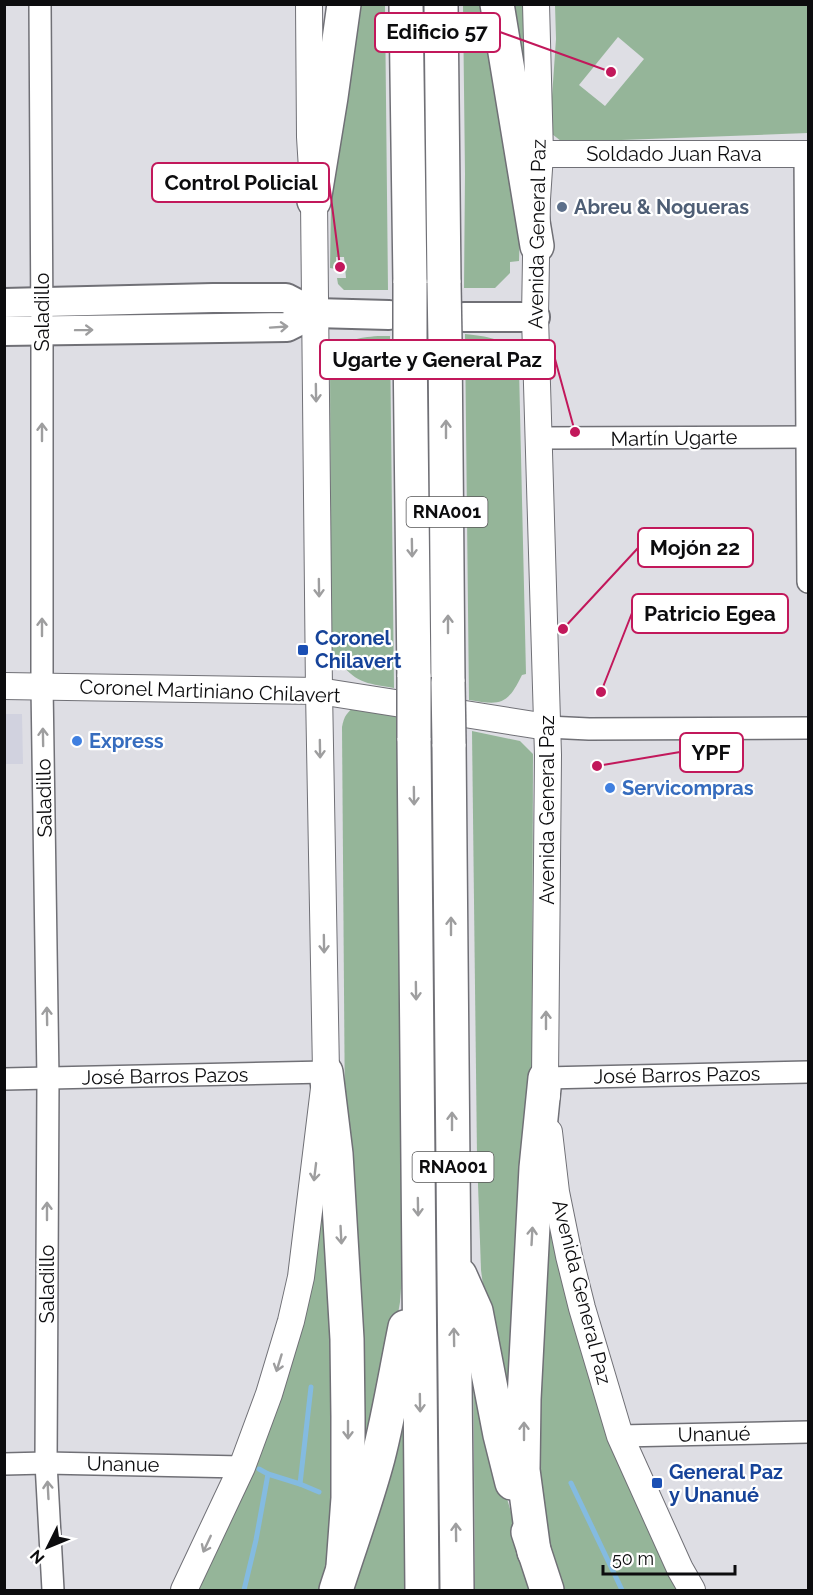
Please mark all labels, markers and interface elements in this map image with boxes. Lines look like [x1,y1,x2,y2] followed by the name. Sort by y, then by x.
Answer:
[375,13,500,52] callout: Edificio 57
[386,19,488,44] text: Edificio 57
[523,139,551,329] street label: Avenida General Paz
[586,142,762,166] street label: Soldado Juan Rava
[152,163,329,202] callout: Control Policial
[164,170,318,195] text: Control Policial
[574,195,749,219] place label: Abreu & Nogueras
[555,200,569,214] marker: Abreu & Nogueras
[30,272,54,351] street label: Saladillo
[268,321,288,332] one-way arrow
[73,325,93,336] one-way arrow
[320,340,555,379] callout: Ugarte y General Paz
[332,347,542,372] text: Ugarte y General Paz
[311,382,322,402] one-way arrow
[440,419,452,439] one-way arrow
[36,423,48,443] one-way arrow
[610,425,738,451] street label: Martín Ugarte
[406,497,488,527] road number: RNA001
[638,528,753,567] callout: Mojón 22
[650,535,740,560] text: Mojón 22
[407,538,418,558] one-way arrow
[313,577,325,597] one-way arrow
[632,594,788,633] callout: Patricio Egea
[644,601,776,626] text: Patricio Egea
[442,614,453,634] one-way arrow
[36,618,48,638] one-way arrow
[315,626,402,673] place label: Coronel Chilavert
[296,643,310,657] marker: Coronel Chilavert
[79,674,341,708] street label: Coronel Martiniano Chilavert
[535,715,559,905] street label: Avenida General Paz
[37,728,49,748] one-way arrow
[89,729,164,753] place label: Express
[680,733,743,772] callout: YPF
[70,734,84,748] marker: Express
[315,739,326,759] one-way arrow
[692,740,731,765] text: YPF
[31,758,57,838] street label: Saladillo
[622,776,754,800] place label: Servicompras
[603,781,617,795] marker: Servicompras
[408,786,420,806] one-way arrow
[445,917,457,937] one-way arrow
[318,934,330,954] one-way arrow
[410,981,422,1001] one-way arrow
[41,1007,53,1027] one-way arrow
[540,1010,552,1030] one-way arrow
[593,1062,761,1088] street label: José Barros Pazos
[81,1063,249,1089] street label: José Barros Pazos
[446,1112,458,1132] one-way arrow
[412,1152,494,1182] road number: RNA001
[309,1161,320,1181] one-way arrow
[412,1197,424,1217] one-way arrow
[547,1197,617,1387] street label: Avenida General Paz
[41,1202,53,1222] one-way arrow
[335,1224,346,1244] one-way arrow
[527,1227,538,1247] one-way arrow
[35,1244,59,1323] street label: Saladillo
[448,1328,460,1348] one-way arrow
[273,1353,284,1372] one-way arrow
[414,1393,426,1413] one-way arrow
[342,1419,354,1439] one-way arrow
[677,1421,751,1447] street label: Unanué
[518,1422,530,1442] one-way arrow
[86,1451,160,1477] street label: Unanue
[669,1460,783,1507] place label: General Paz y Unanué
[650,1476,664,1490] marker: General Paz y Unanué
[42,1481,53,1501] one-way arrow
[18,1517,78,1577] north arrow
[450,1523,462,1543] one-way arrow
[200,1534,212,1552] one-way arrow
[603,1538,735,1576] scale bar
[26,1546,49,1568] text: N
[612,1548,654,1569] text: 50 m

